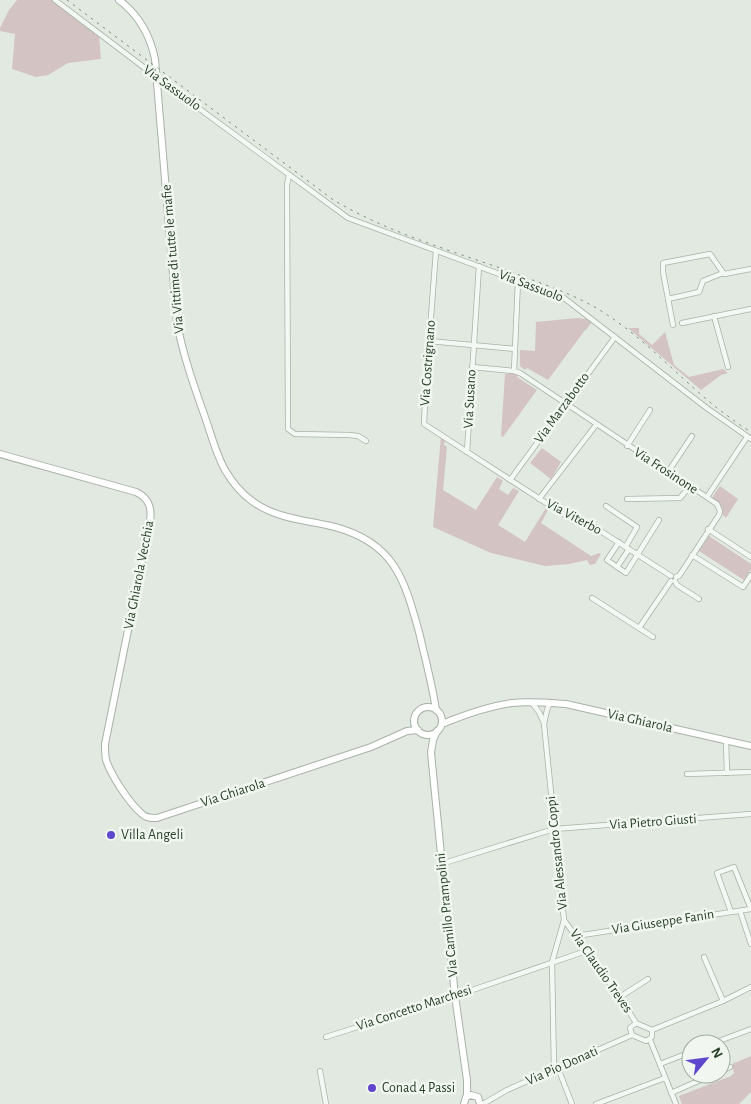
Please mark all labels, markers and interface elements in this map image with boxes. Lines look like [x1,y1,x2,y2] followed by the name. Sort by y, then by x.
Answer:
[141,62,204,114] street label: Via Sassuolo
[160,184,186,334] street label: Via Vittime di tutte le mafie
[497,267,565,305] street label: Via Sassuolo
[418,320,438,406] street label: Via Costrignano
[461,369,479,429] street label: Via Susano
[532,370,592,446] street label: Via Marzabotto
[631,445,701,497] street label: Via Frosinone
[544,497,604,537] street label: Via Viterbo
[122,519,157,631] street label: Via Ghiarola Vecchia
[606,707,675,735] street label: Via Ghiarola
[199,776,267,810] street label: Via Ghiarola
[544,795,570,911] street label: Via Alessandro Coppi
[609,812,697,832] street label: Via Pietro Giusti
[121,828,183,842] place label: Villa Angeli
[105,829,117,841] marker: Villa Angeli
[434,852,460,978] street label: Via Camillo Prampolini
[611,907,715,937] street label: Via Giuseppe Fanin
[567,927,635,1015] street label: Via Claudio Treves
[355,983,473,1033] street label: Via Concetto Marchesi
[681,1034,731,1084] north arrow
[524,1044,600,1088] street label: Via Pio Donati
[708,1046,725,1061] text: N
[382,1081,455,1095] place label: Conad 4 Passi
[366,1082,378,1094] marker: Conad 4 Passi

